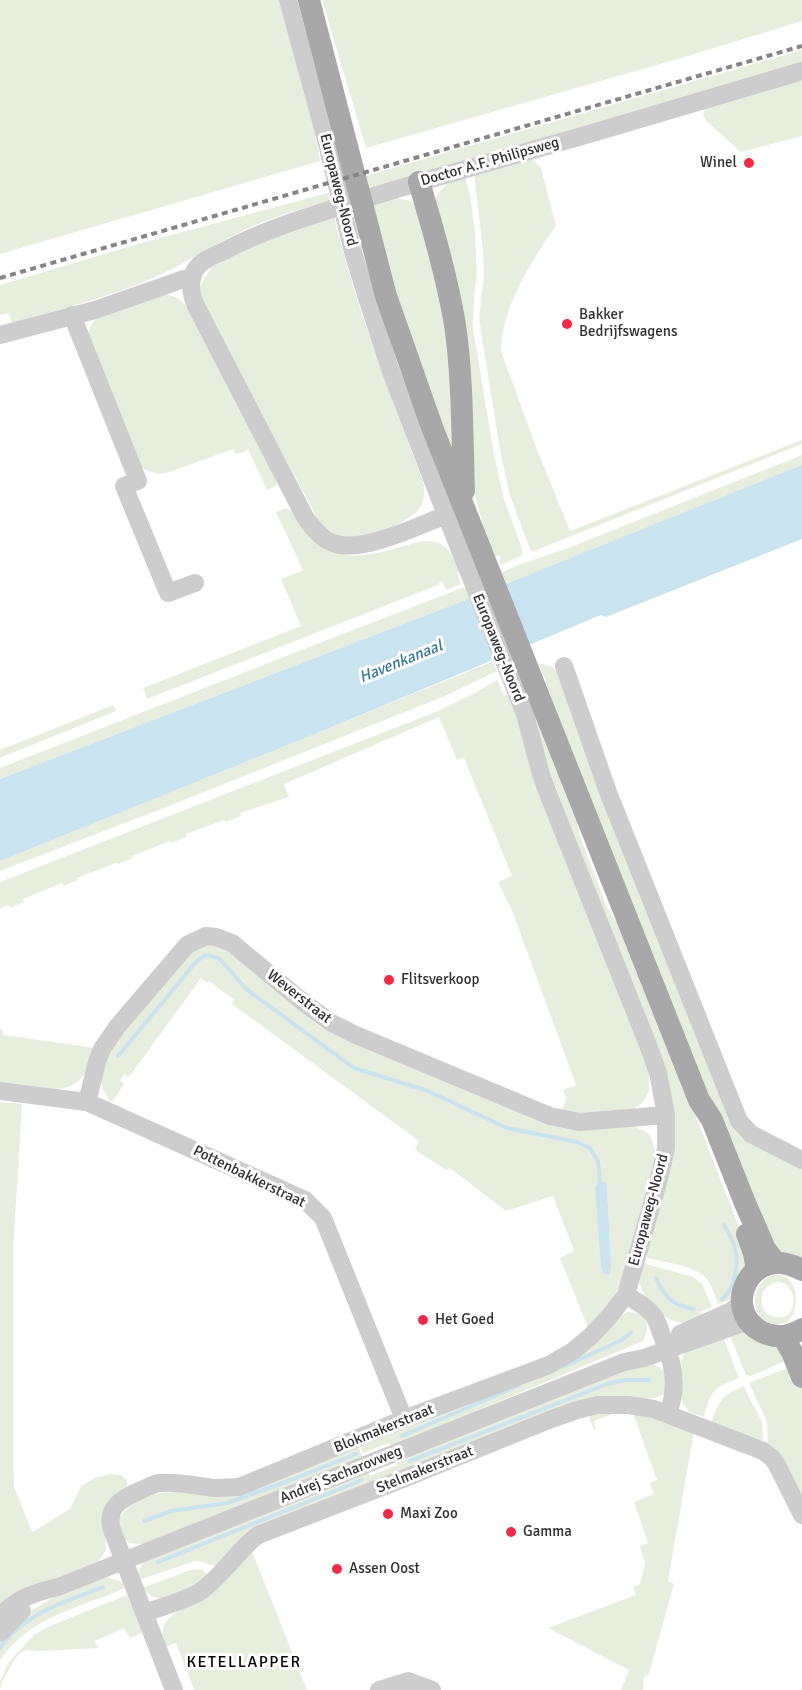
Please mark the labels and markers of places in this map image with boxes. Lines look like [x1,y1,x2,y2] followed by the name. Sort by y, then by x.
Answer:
[700,154,737,172] place label: Winel
[742,156,756,170] marker: Winel
[579,306,677,341] place label: Bakker Bedrijfswagens
[560,317,574,331] marker: Bakker Bedrijfswagens
[401,971,479,989] place label: Flitsverkoop
[382,973,396,987] marker: Flitsverkoop
[435,1311,494,1329] place label: Het Goed
[416,1313,430,1327] marker: Het Goed
[400,1505,458,1523] place label: Maxi Zoo
[381,1507,395,1521] marker: Maxi Zoo
[523,1523,572,1541] place label: Gamma
[504,1525,518,1539] marker: Gamma
[349,1560,420,1578] place label: Assen Oost
[330,1562,344,1576] marker: Assen Oost

